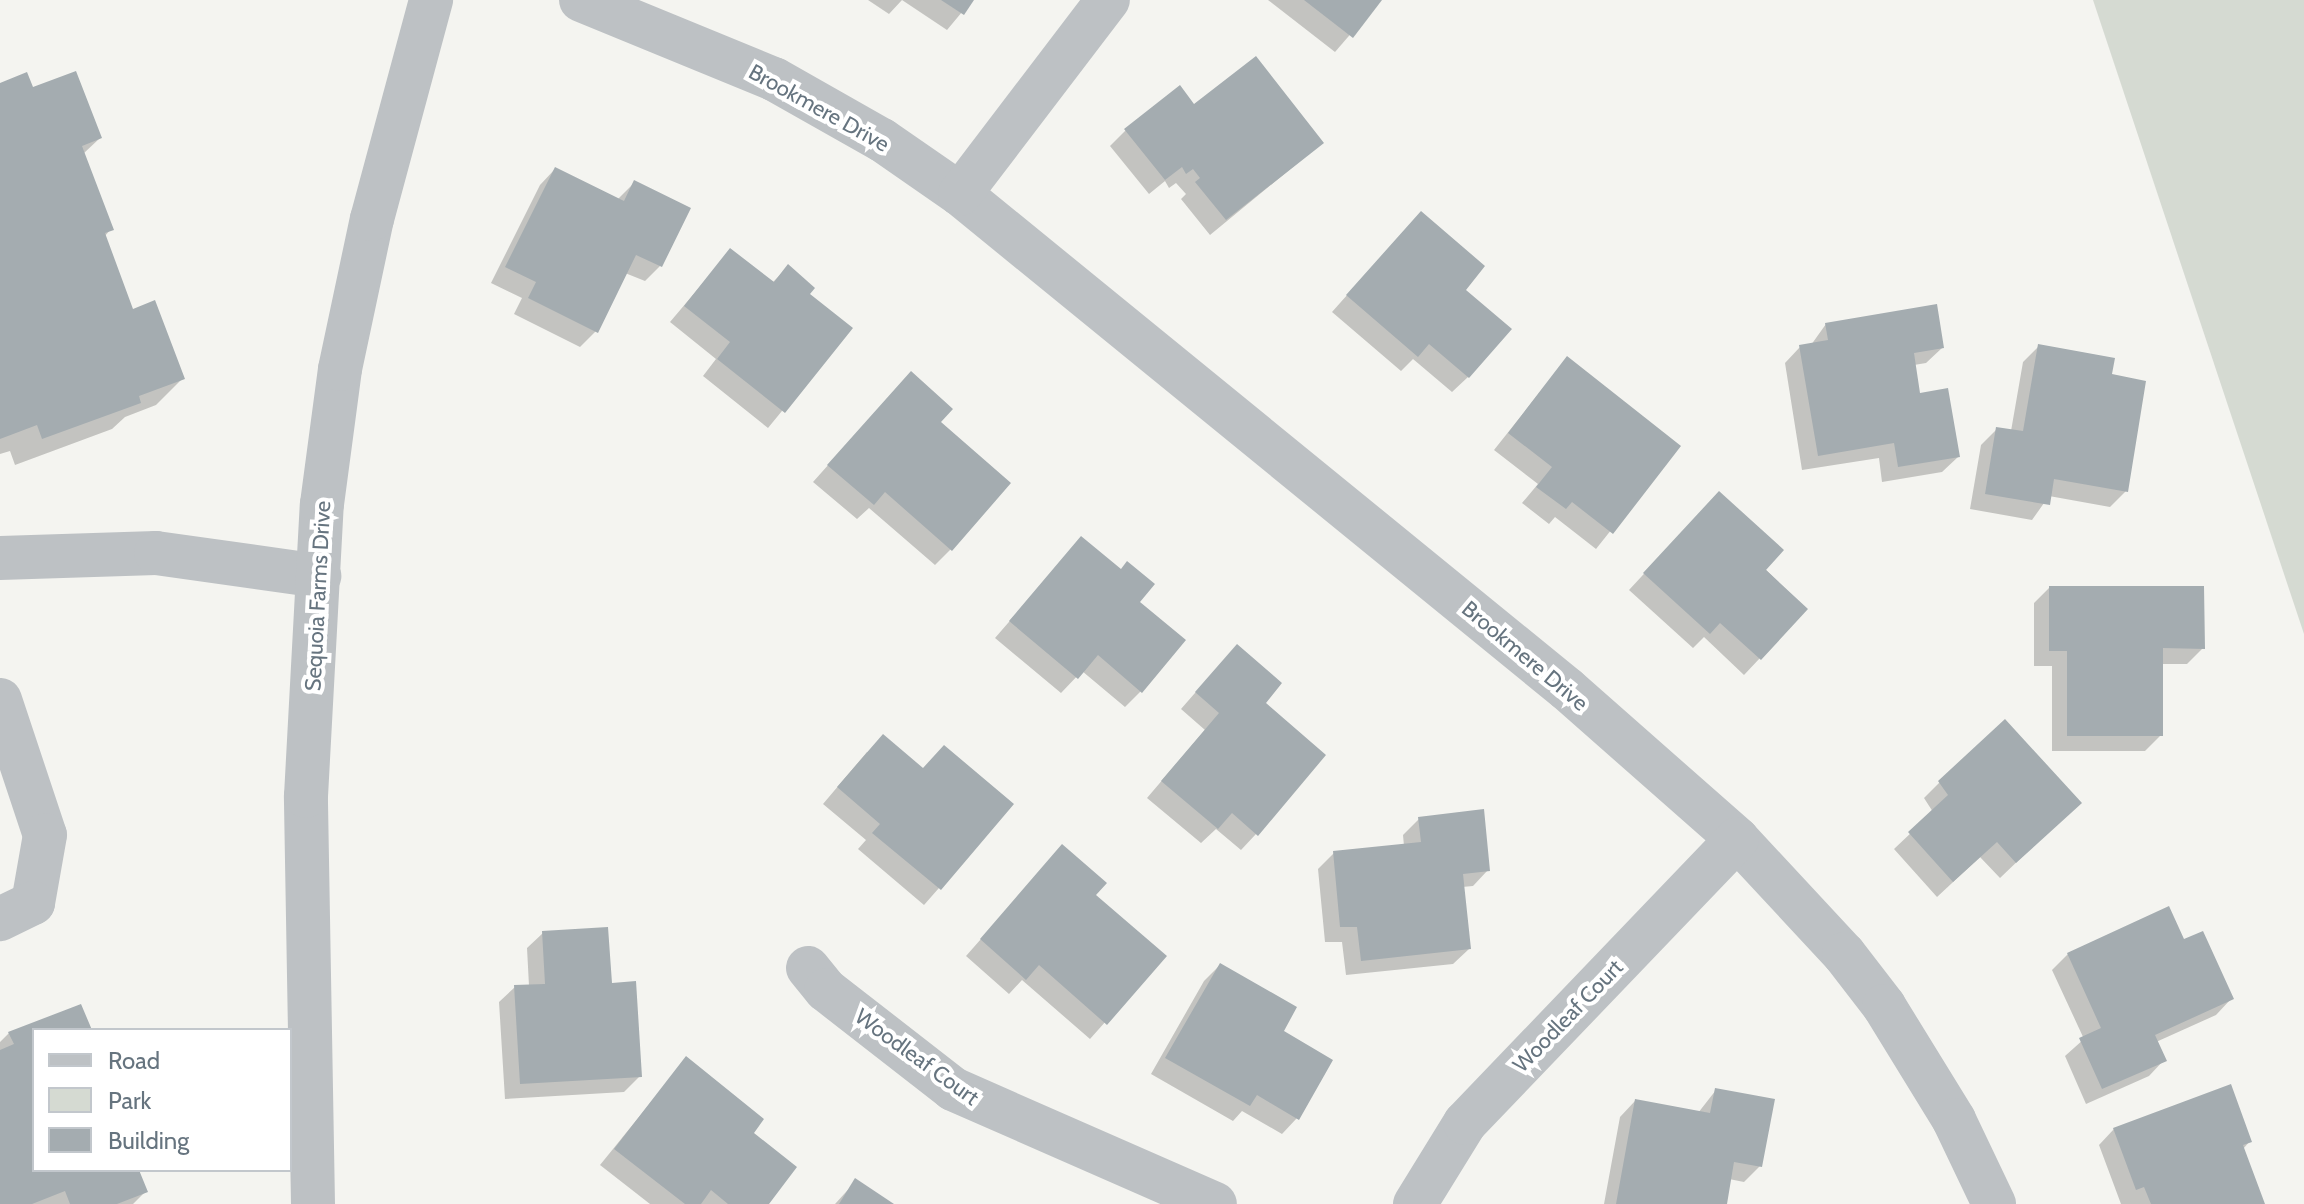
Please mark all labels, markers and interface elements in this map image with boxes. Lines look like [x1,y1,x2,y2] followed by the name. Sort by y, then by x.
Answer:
[744,59,894,157] street label: Brookmere Drive
[300,500,336,692] street label: Sequoia Farms Drive
[1457,596,1593,716] street label: Brookmere Drive
[1508,954,1628,1078] street label: Woodleaf Court
[850,1003,984,1111] street label: Woodleaf Court
[32,1028,292,1172] legend
[108,1046,160,1075] text: Road
[108,1086,151,1115] text: Park
[108,1126,189,1155] text: Building

